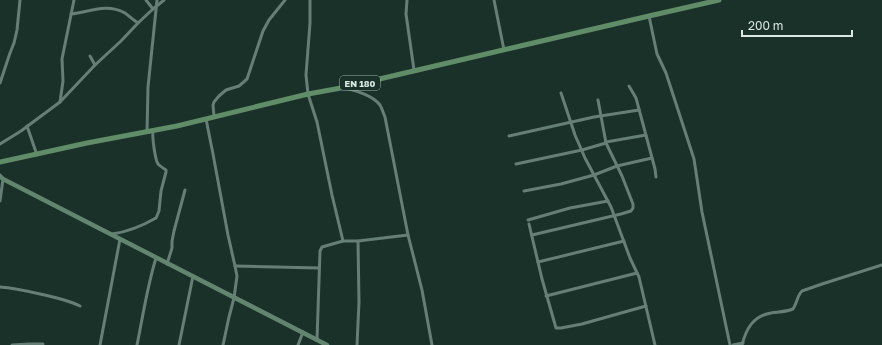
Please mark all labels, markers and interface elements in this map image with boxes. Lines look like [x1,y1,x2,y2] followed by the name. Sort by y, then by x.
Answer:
[742,12,852,38] scale bar
[748,18,783,33] text: 200 m
[340,76,380,90] road number: EN 180

